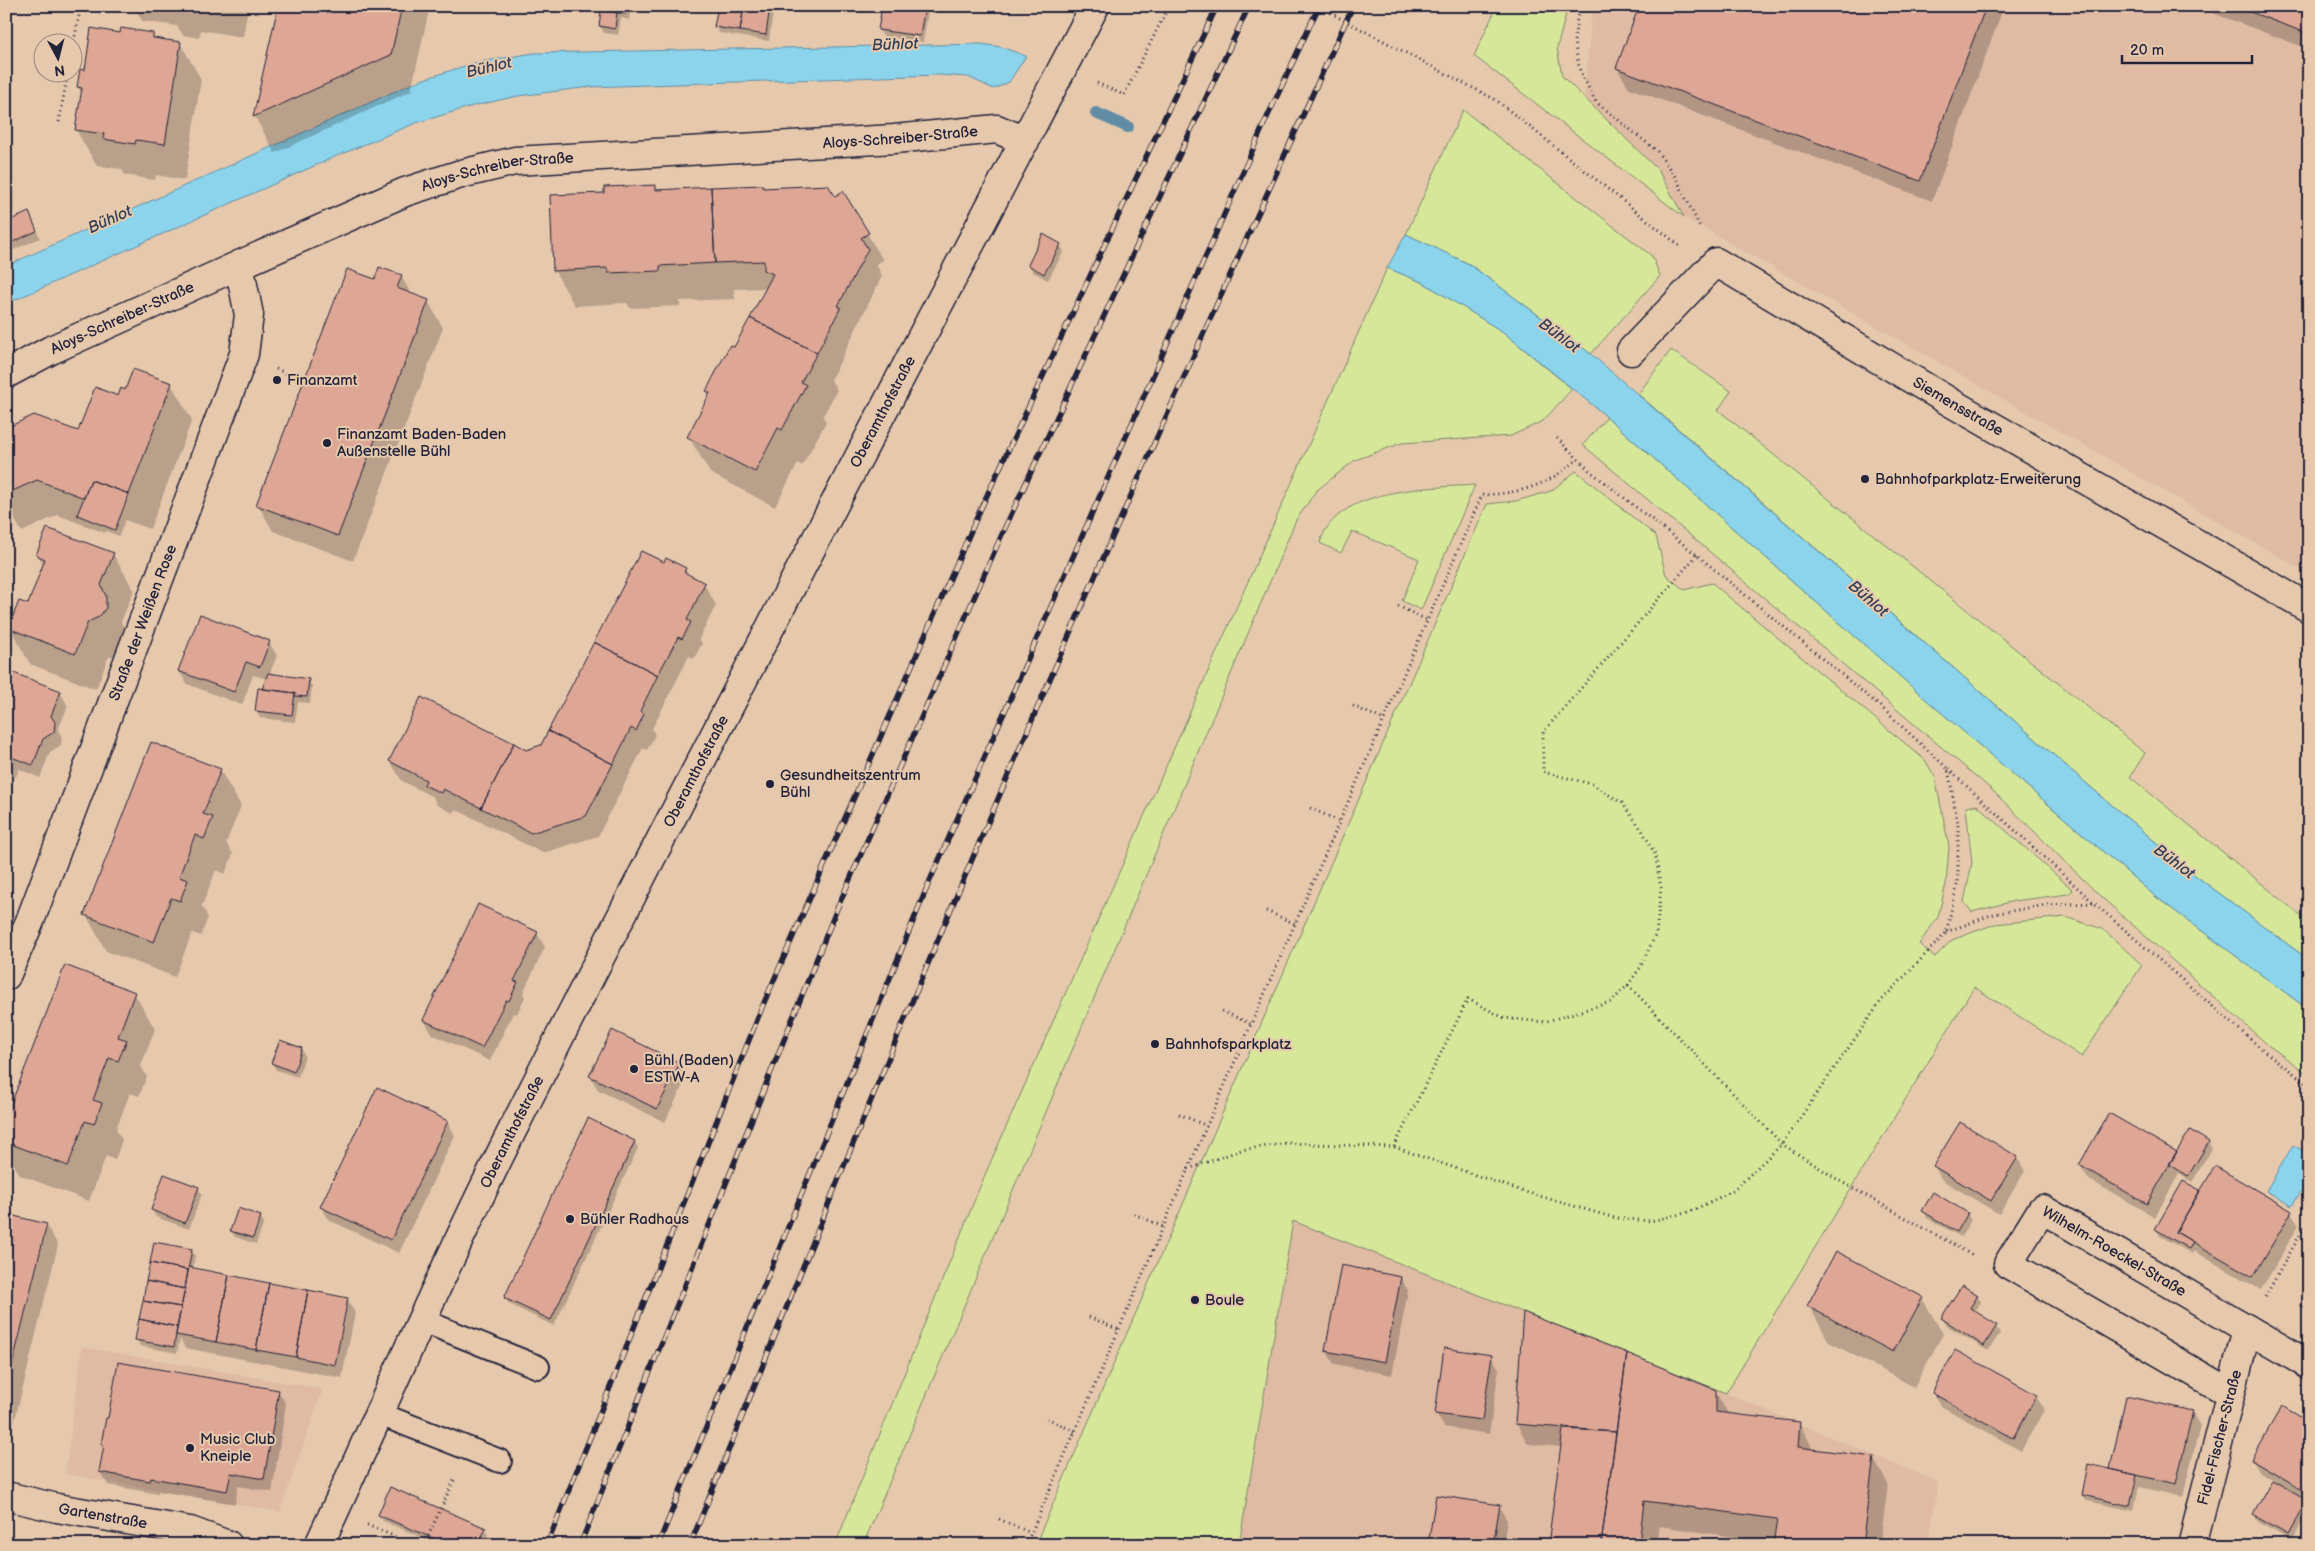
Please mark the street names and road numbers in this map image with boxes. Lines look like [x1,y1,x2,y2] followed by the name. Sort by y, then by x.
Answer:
[822,121,979,153] street label: Aloys-Schreiber-Straße
[419,148,574,196] street label: Aloys-Schreiber-Straße
[47,277,197,359] street label: Aloys-Schreiber-Straße
[846,353,920,471] street label: Oberamthofstraße
[1909,372,2007,440] street label: Siemensstraße
[105,542,181,703] street label: Straße der Weißen Rose
[659,712,733,830] street label: Oberamthofstraße
[476,1072,548,1191] street label: Oberamthofstraße
[2039,1202,2190,1301] street label: Wilhelm-Roeckel-Straße
[2193,1368,2246,1507] street label: Fidel-Fischer-Straße
[57,1499,149,1533] street label: Gartenstraße

